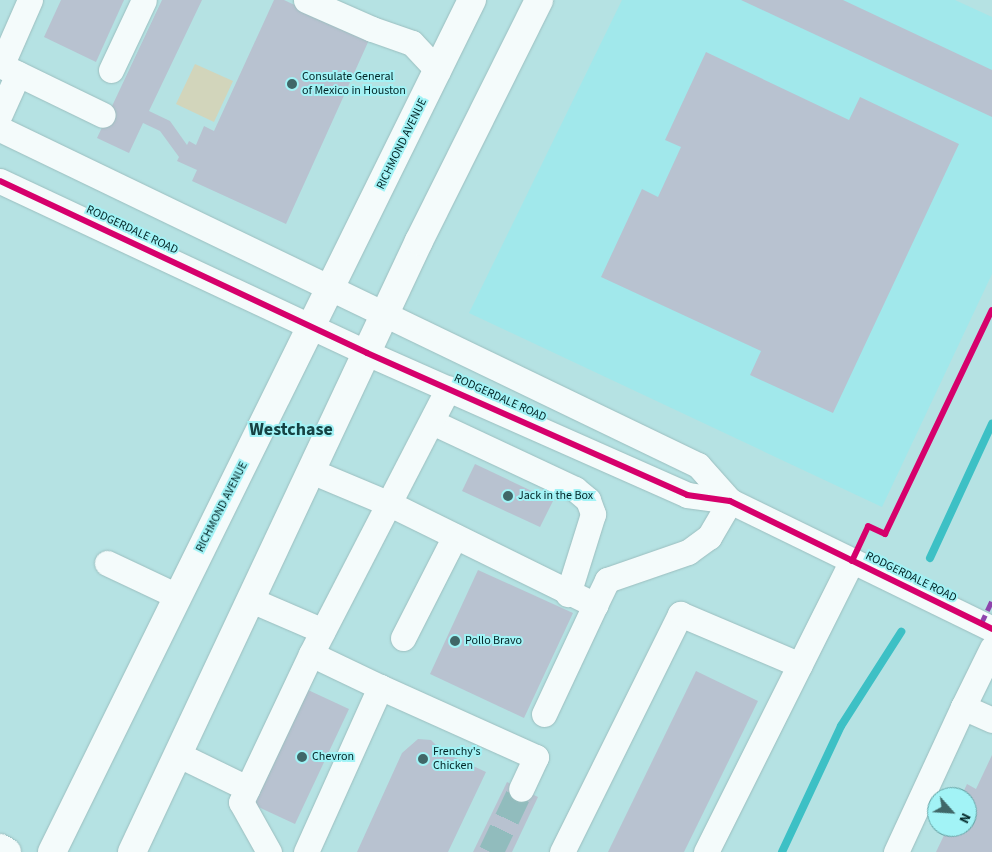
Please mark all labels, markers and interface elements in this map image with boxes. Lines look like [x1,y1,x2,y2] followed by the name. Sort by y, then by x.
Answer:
[302,70,406,98] place label: Consulate General of Mexico in Houston
[286,78,298,90] marker: Consulate General of Mexico in Houston
[374,96,430,192] street label: RICHMOND AVENUE
[84,202,180,258] street label: RODGERDALE ROAD
[452,371,548,425] street label: RODGERDALE ROAD
[249,419,333,441] district label: Westchase
[193,459,251,555] street label: RICHMOND AVENUE
[518,489,593,503] place label: Jack in the Box
[502,490,514,502] marker: Jack in the Box
[863,549,959,605] street label: RODGERDALE ROAD
[465,634,522,648] place label: Pollo Bravo
[449,635,461,647] marker: Pollo Bravo
[433,745,481,773] place label: Frenchy's Chicken
[312,750,354,764] place label: Chevron
[296,751,308,763] marker: Chevron
[417,753,429,765] marker: Frenchy's Chicken
[927,787,977,837] north arrow
[954,810,976,827] text: N

